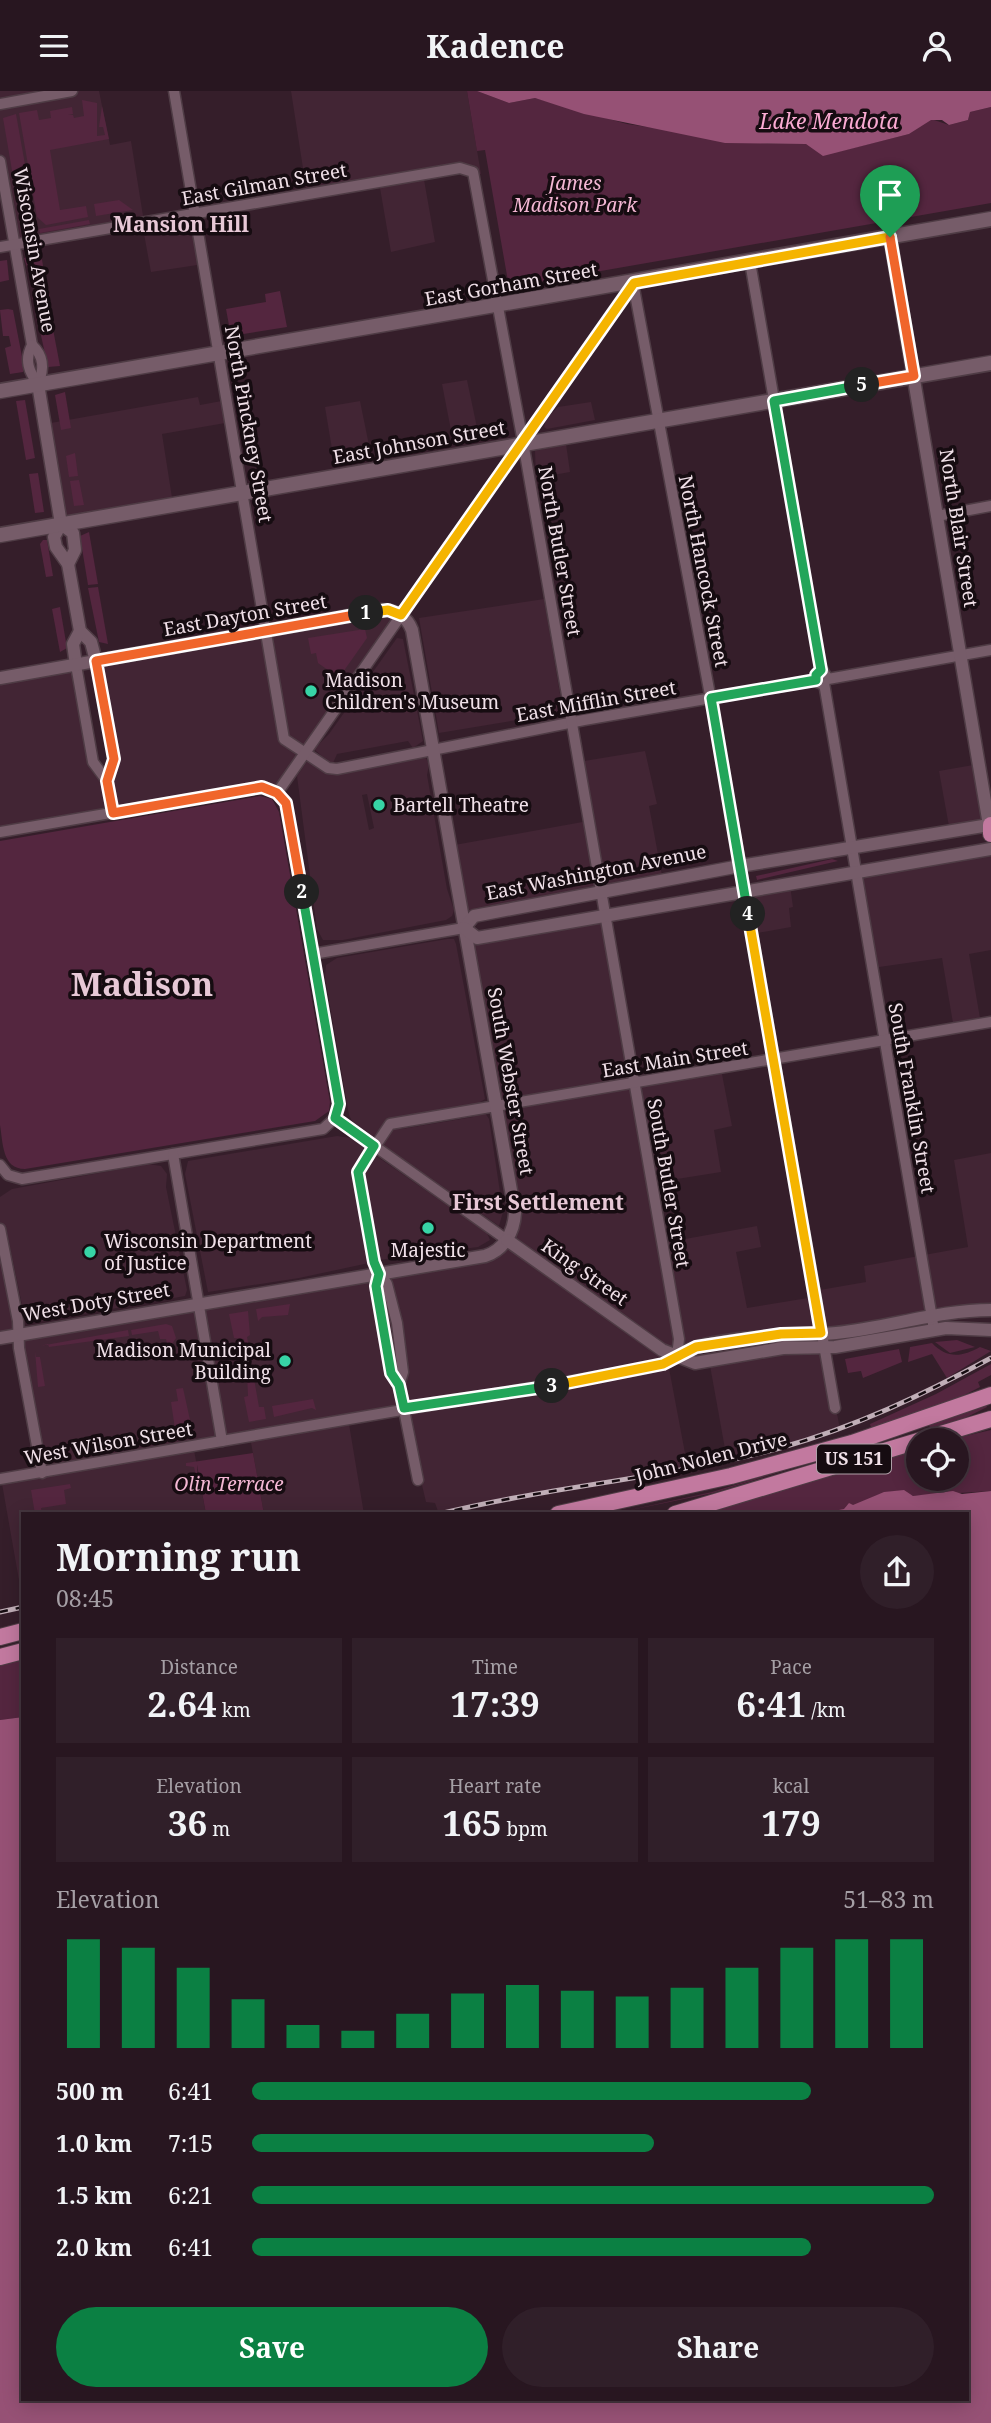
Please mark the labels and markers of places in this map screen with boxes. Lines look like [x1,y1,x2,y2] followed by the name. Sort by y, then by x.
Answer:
[860,165,920,237] pin
[844,367,880,403] pin: 5
[348,595,384,631] pin: 1
[325,667,499,715] place label: Madison Children's Museum
[303,683,319,699] marker: Madison Children's Museum
[393,792,529,818] place label: Bartell Theatre
[371,797,387,813] marker: Bartell Theatre
[284,875,320,909] pin: 2
[730,897,766,931] pin: 4
[420,1220,436,1236] marker: Majestic
[104,1228,312,1276] place label: Wisconsin Department of Justice
[390,1237,466,1263] place label: Majestic
[82,1244,98,1260] marker: Wisconsin Department of Justice
[96,1337,271,1385] place label: Madison Municipal Building
[277,1353,293,1369] marker: Madison Municipal Building
[534,1369,570,1403] pin: 3

